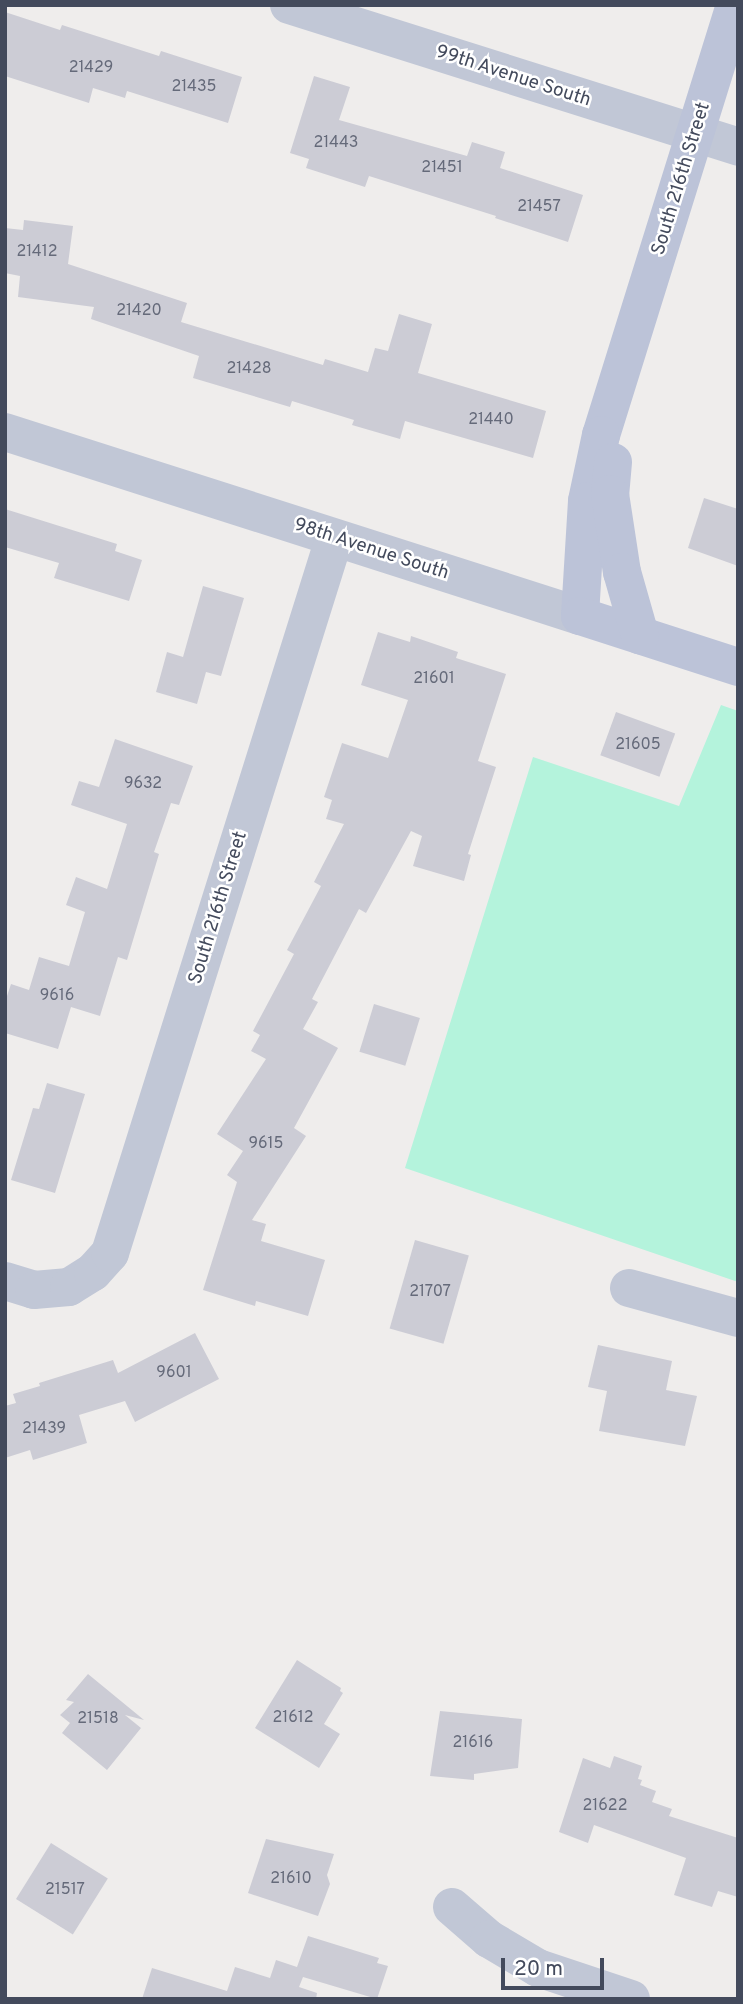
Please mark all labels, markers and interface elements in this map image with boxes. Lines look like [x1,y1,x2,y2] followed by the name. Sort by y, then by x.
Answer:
[432,41,594,113] street label: 99th Avenue South
[69,58,113,78] house number: 21429
[172,77,216,97] house number: 21435
[648,100,716,258] street label: South 216th Street
[314,133,358,153] house number: 21443
[421,158,463,178] house number: 21451
[517,197,561,217] house number: 21457
[16,242,58,262] house number: 21412
[116,301,162,321] house number: 21420
[227,359,271,379] house number: 21428
[468,410,514,430] house number: 21440
[290,514,452,586] street label: 98th Avenue South
[413,669,455,689] house number: 21601
[615,735,661,755] house number: 21605
[124,774,162,794] house number: 9632
[185,829,253,987] street label: South 216th Street
[40,986,74,1006] house number: 9616
[248,1134,284,1154] house number: 9615
[409,1282,451,1302] house number: 21707
[156,1363,192,1383] house number: 9601
[22,1419,66,1439] house number: 21439
[272,1708,314,1728] house number: 21612
[77,1709,119,1729] house number: 21518
[453,1733,493,1753] house number: 21616
[583,1796,627,1816] house number: 21622
[270,1869,312,1889] house number: 21610
[45,1880,85,1900] house number: 21517
[505,1944,608,1988] scale bar
[514,1956,563,1983] text: 20 m

